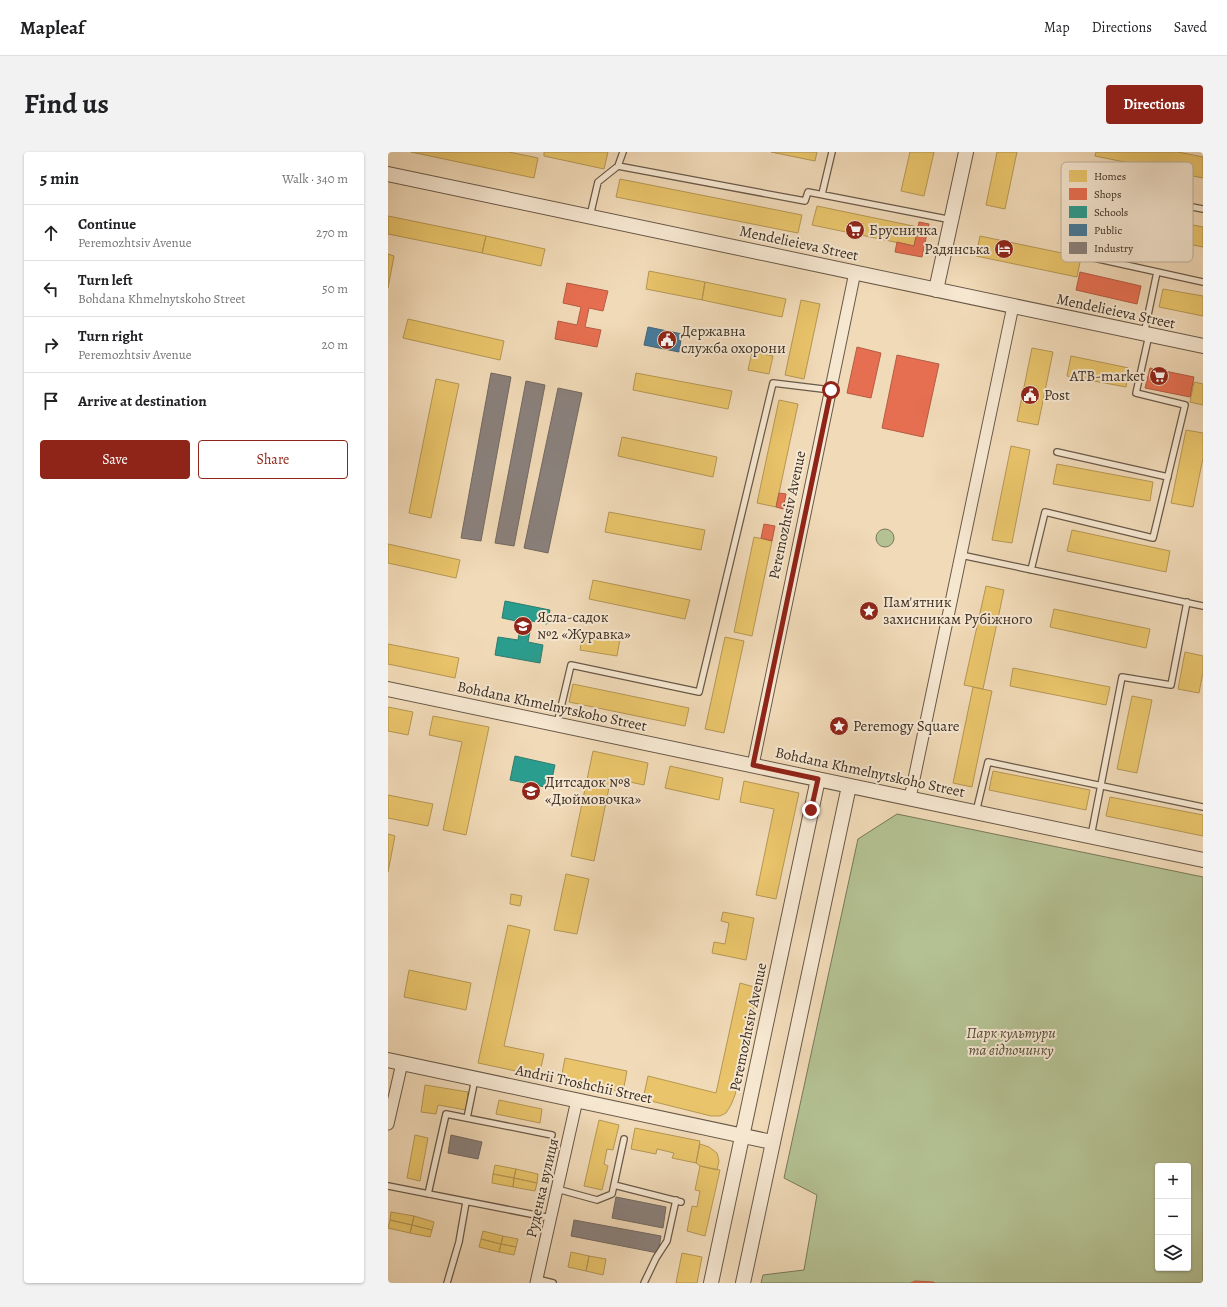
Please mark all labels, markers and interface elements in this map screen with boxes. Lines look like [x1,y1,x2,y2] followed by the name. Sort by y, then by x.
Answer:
[20,15,85,41] text: Mapleaf
[1044,18,1070,37] text: Map
[1092,18,1152,37] text: Directions
[1174,18,1207,37] text: Saved
[24,85,109,123] text: Find us
[1106,85,1203,124] button: Directions
[1061,162,1193,262] legend
[40,167,79,190] text: 5 min
[1094,169,1126,184] text: Homes
[282,170,348,187] text: Walk · 340 m
[1094,187,1121,202] text: Shops
[1094,205,1128,220] text: Schools
[78,214,136,234] text: Continue
[844,219,866,241] supermarket icon: Брусничка
[869,220,938,240] place label: Брусничка
[738,221,860,265] street label: Mendelieieva Street
[40,222,62,244] icon: ahead
[1094,223,1122,238] text: Public
[316,224,348,241] text: 270 m
[78,234,192,251] text: Peremozhtsiv Avenue
[993,238,1015,260] hotel icon: Радянська
[924,239,990,259] place label: Радянська
[1094,241,1133,256] text: Industry
[78,270,133,290] text: Turn left
[40,278,62,300] icon: left
[322,280,348,297] text: 50 m
[1055,289,1177,333] street label: Mendelieieva Street
[78,290,246,307] text: Bohdana Khmelnytskoho Street
[681,321,786,358] place label: Державна служба охорони
[78,326,143,346] text: Turn right
[656,329,678,351] public building icon: Державна служба охорони
[40,334,62,356] icon: right
[322,336,348,353] text: 20 m
[78,346,192,363] text: Peremozhtsiv Avenue
[1148,365,1170,387] supermarket icon: ATB-market
[1069,366,1145,386] place label: ATB-market
[822,381,840,399] route start
[1019,384,1041,406] public building icon: Post
[1044,385,1070,405] place label: Post
[40,390,62,412] icon: arrive
[78,391,207,411] text: Arrive at destination
[40,440,190,479] button: Save
[198,440,348,479] button: Share
[764,449,810,581] street label: Peremozhtsiv Avenue
[883,592,1033,629] place label: Пам'ятник захисникам Рубіжного
[858,600,880,622] place icon: Пам'ятник захисникам Рубіжного
[537,607,631,644] place label: Ясла-садок №2 «Журавка»
[512,615,534,637] school or university icon: Ясла-садок №2 «Журавка»
[455,676,649,736] street label: Bohdana Khmelnytskoho Street
[828,715,850,737] place icon: Peremogy Square
[853,716,960,736] place label: Peremogy Square
[773,742,967,802] street label: Bohdana Khmelnytskoho Street
[545,772,642,809] place label: Дитсадок №8 «Дюймовочка»
[520,780,542,802] school or university icon: Дитсадок №8 «Дюймовочка»
[802,801,820,819] route end
[725,961,771,1093] street label: Peremozhtsiv Avenue
[966,1023,1056,1060] park label: Парк культури та відпочинку
[513,1060,654,1108] street label: Andrii Troshchii Street
[521,1136,563,1240] street label: Руденка вулиця
[1155,1163,1191,1271] map controls
[1155,1163,1191,1199] button: +
[1155,1199,1191,1235] button: −
[1155,1235,1191,1271] button: layers

